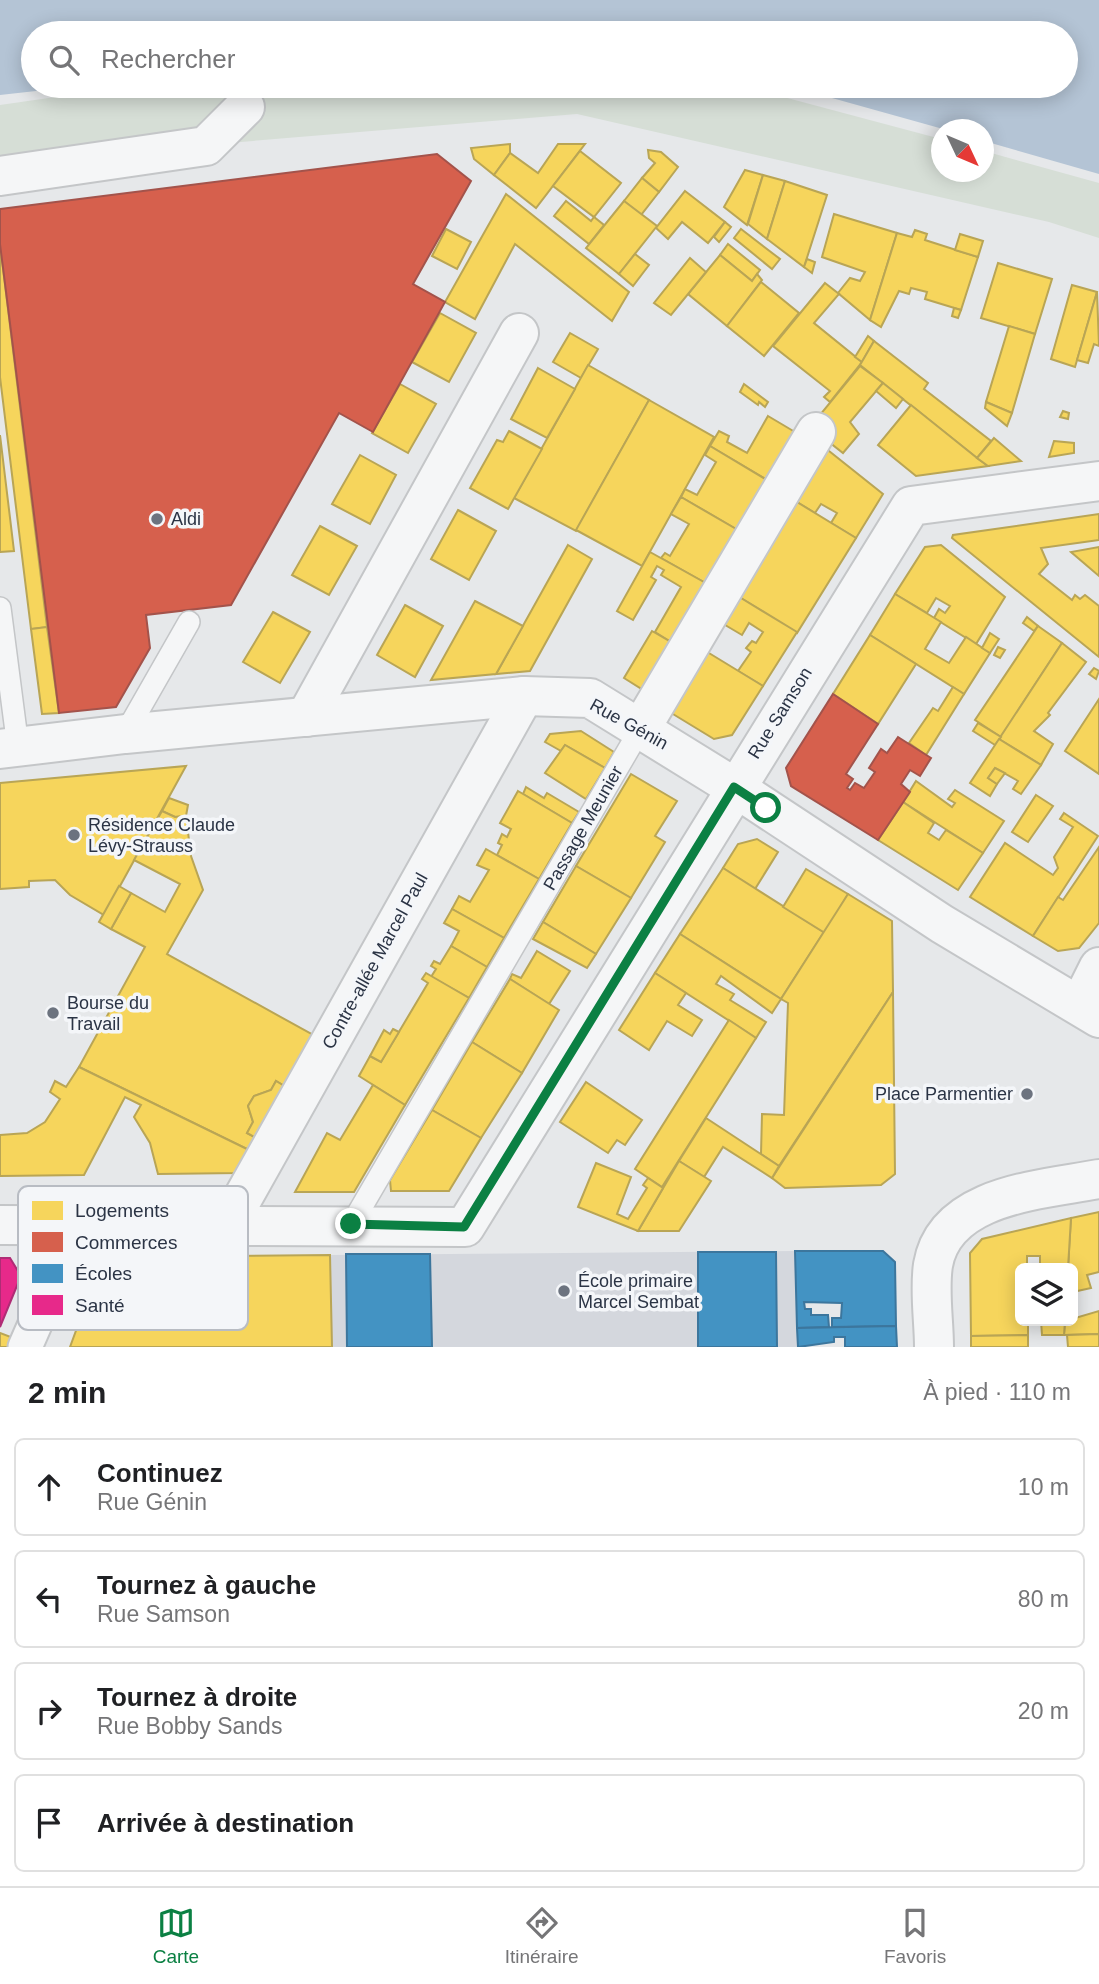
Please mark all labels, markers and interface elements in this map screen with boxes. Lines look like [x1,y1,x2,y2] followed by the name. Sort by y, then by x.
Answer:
[21,21,1078,98] search box
[45,41,83,79] icon: search
[101,44,235,74] text: Rechercher
[931,119,994,182] north arrow
[171,509,201,529] place label: Aldi
[149,511,165,527] marker: Aldi
[744,664,816,762] street label: Rue Samson
[587,694,671,754] street label: Rue Génin
[539,762,627,894] street label: Passage Meunier
[750,792,781,823] route start
[88,815,235,856] place label: Résidence Claude Lévy-Strauss
[66,827,82,843] marker: Résidence Claude Lévy-Strauss
[318,870,432,1052] street label: Contre-allée Marcel Paul
[67,993,149,1034] place label: Bourse du Travail
[45,1005,61,1021] marker: Bourse du Travail
[875,1084,1013,1104] place label: Place Parmentier
[1019,1086,1035,1102] marker: Place Parmentier
[18,1186,248,1330] legend
[75,1200,169,1221] text: Logements
[335,1208,366,1239] route end
[75,1232,177,1253] text: Commerces
[75,1263,132,1284] text: Écoles
[1015,1263,1078,1326] map controls
[1015,1263,1078,1326] button: layers
[578,1271,699,1312] place label: École primaire Marcel Sembat
[556,1283,572,1299] marker: École primaire Marcel Sembat
[75,1295,125,1316] text: Santé
[28,1376,106,1409] text: 2 min
[923,1379,1071,1405] text: À pied · 110 m
[97,1458,223,1488] text: Continuez
[30,1468,68,1506] icon: ahead
[1018,1474,1069,1500] text: 10 m
[97,1489,207,1515] text: Rue Génin
[97,1570,316,1600] text: Tournez à gauche
[30,1580,68,1618] icon: left
[1018,1586,1069,1612] text: 80 m
[97,1601,230,1627] text: Rue Samson
[97,1682,297,1712] text: Tournez à droite
[30,1692,68,1730] icon: right
[1018,1698,1069,1724] text: 20 m
[97,1713,282,1739] text: Rue Bobby Sands
[30,1804,68,1842] icon: arrive
[97,1808,354,1838] text: Arrivée à destination
[153,1904,199,1968] tab: Carte
[505,1904,579,1968] tab: Itinéraire
[884,1904,946,1968] tab: Favoris

